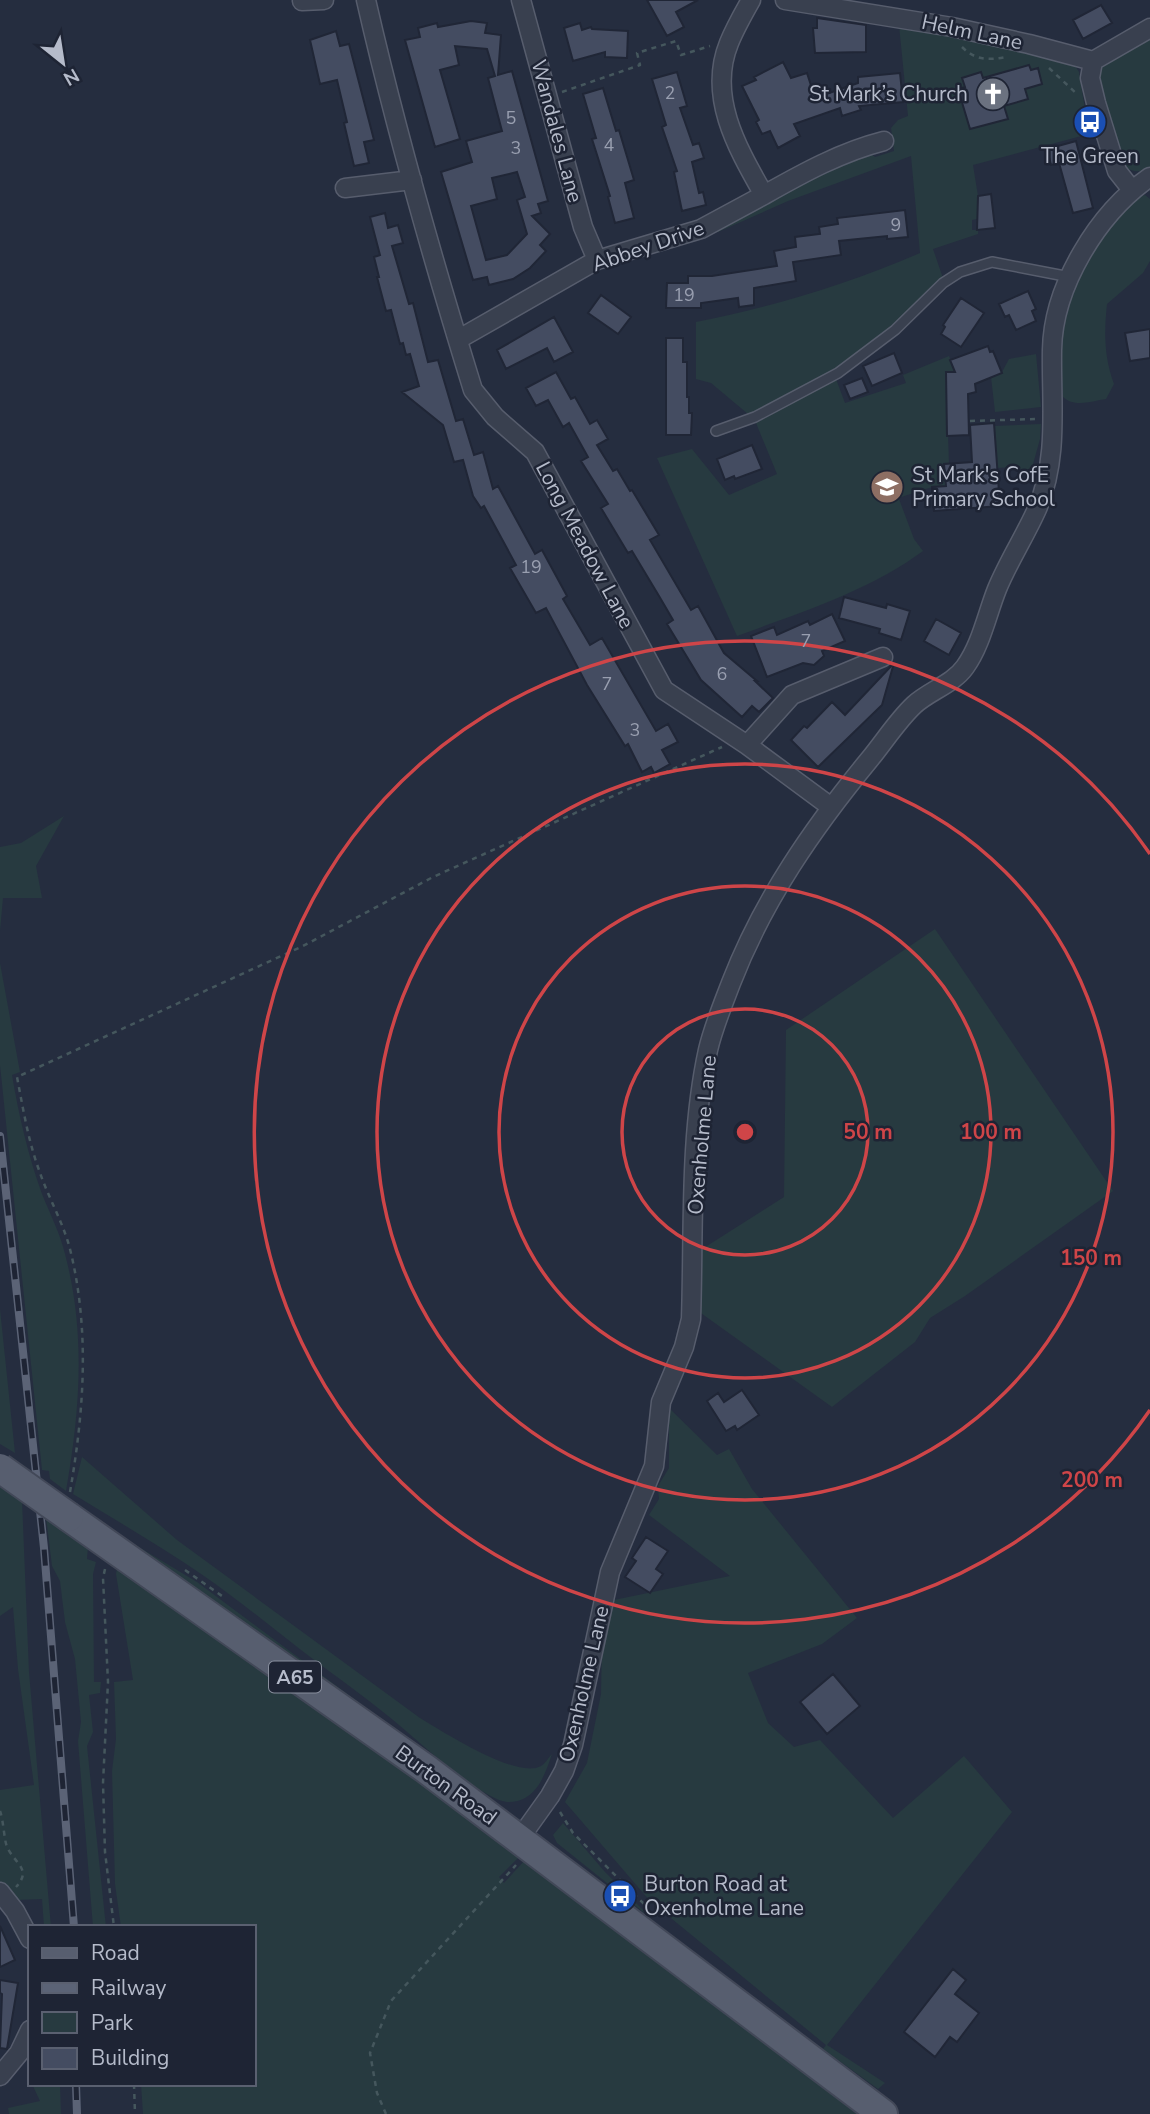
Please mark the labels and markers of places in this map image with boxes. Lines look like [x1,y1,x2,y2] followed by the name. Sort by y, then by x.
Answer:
[974,75,1012,113] church icon: St Mark’s Church
[809,80,968,108] place label: St Mark’s Church
[1071,103,1109,141] bus stop icon: The Green
[1041,142,1139,170] place label: The Green
[912,461,1056,513] place label: St Mark's CofE Primary School
[868,468,906,506] school or university icon: St Mark's CofE Primary School
[733,1120,757,1144] centre of rings
[644,1870,804,1922] place label: Burton Road at Oxenholme Lane
[601,1877,639,1915] bus stop icon: Burton Road at Oxenholme Lane

